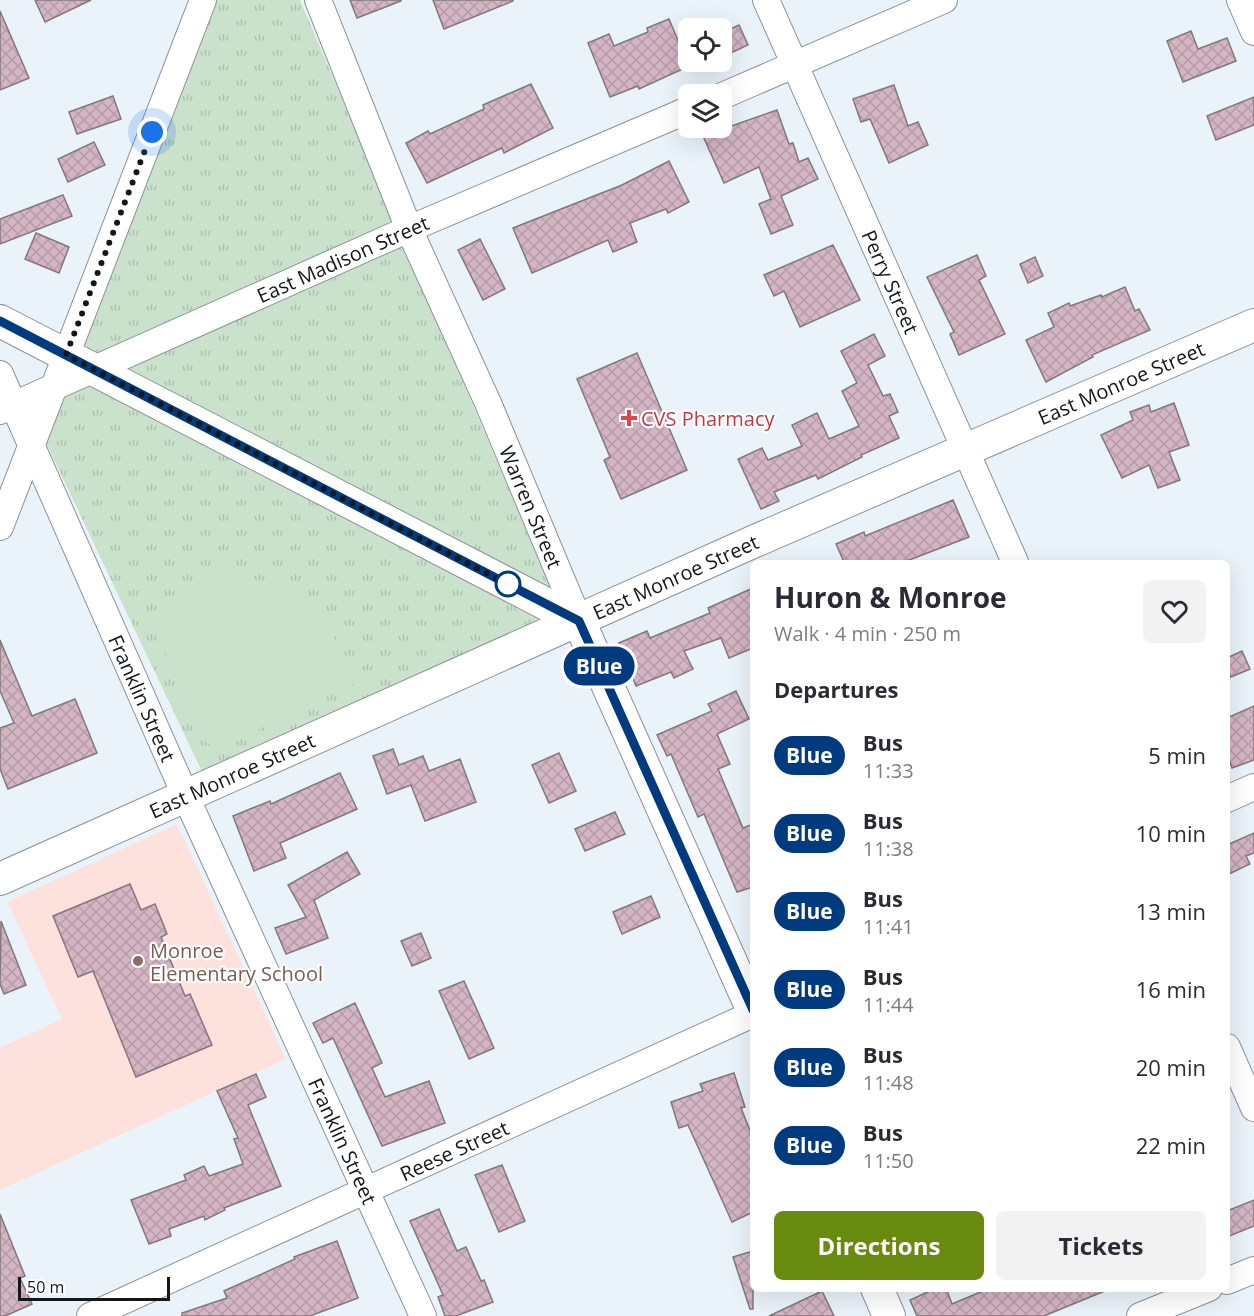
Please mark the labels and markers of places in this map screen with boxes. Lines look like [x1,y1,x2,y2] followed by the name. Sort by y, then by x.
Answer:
[641,405,775,432] place label: CVS Pharmacy
[622,411,636,425] marker: CVS Pharmacy
[495,571,521,597] unlabelled marker
[150,937,323,987] place label: Monroe Elementary School
[131,954,145,968] marker: Monroe Elementary School

